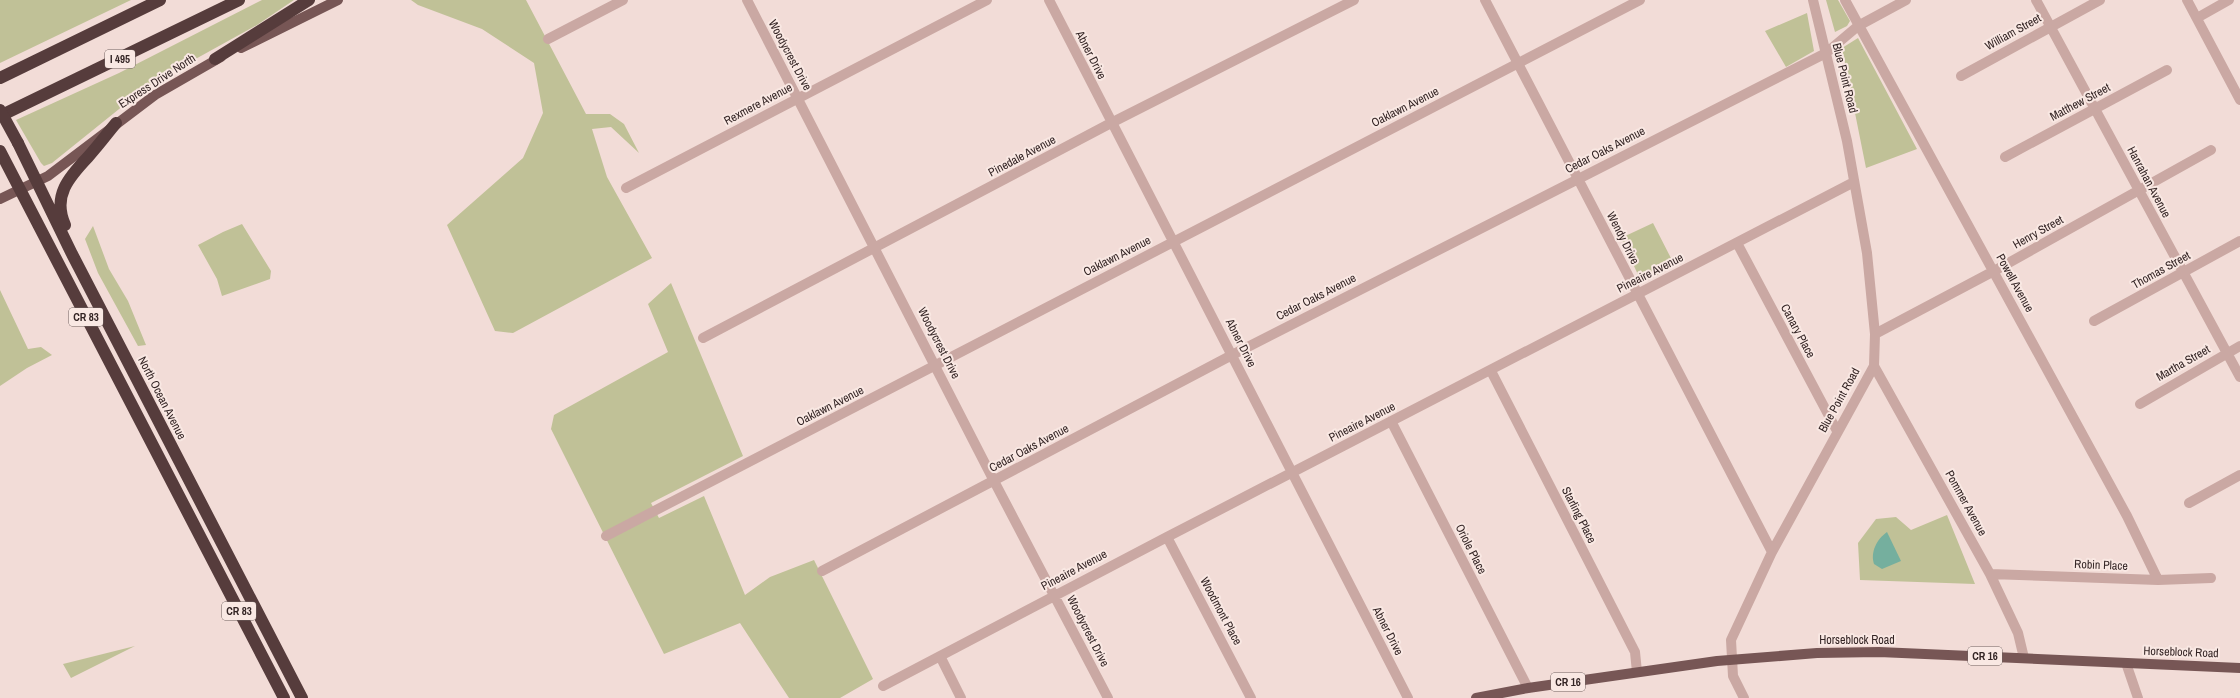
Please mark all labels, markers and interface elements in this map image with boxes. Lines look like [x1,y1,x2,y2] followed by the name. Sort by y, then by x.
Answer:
[1982,10,2044,54] street label: William Street
[765,17,815,93] street label: Woodycrest Drive
[1071,27,1110,82] street label: Abner Drive
[1829,41,1861,115] street label: Blue Point Road
[105,50,135,68] road number: I 495
[115,50,199,112] street label: Express Drive North
[721,79,795,129] street label: Rexmere Avenue
[2047,79,2113,125] street label: Matthew Street
[1369,83,1441,131] street label: Oaklawn Avenue
[1562,123,1648,177] street label: Cedar Oaks Avenue
[985,132,1059,180] street label: Pinedale Avenue
[2123,144,2175,220] street label: Hanrahan Avenue
[1603,209,1643,267] street label: Wendy Drive
[2010,211,2066,252] street label: Henry Street
[1081,232,1153,280] street label: Oaklawn Avenue
[2129,247,2193,293] street label: Thomas Street
[1614,249,1686,297] street label: Pineaire Avenue
[1992,251,2038,315] street label: Powell Avenue
[1273,270,1359,324] street label: Cedar Oaks Avenue
[1777,301,1819,361] street label: Canary Place
[914,305,964,381] street label: Woodycrest Drive
[69,308,103,326] road number: CR 83
[1221,315,1260,370] street label: Abner Drive
[2153,341,2213,385] street label: Martha Street
[134,354,190,442] street label: North Ocean Avenue
[1815,365,1863,435] street label: Blue Point Road
[794,382,866,430] street label: Oaklawn Avenue
[1326,398,1398,446] street label: Pineaire Avenue
[986,420,1072,476] street label: Cedar Oaks Avenue
[1941,467,1991,539] street label: Pommer Avenue
[1558,484,1600,546] street label: Starling Place
[1452,521,1490,577] street label: Oriole Place
[1038,546,1110,594] street label: Pineaire Avenue
[2074,556,2128,574] street label: Robin Place
[1196,574,1246,648] street label: Woodmont Place
[1063,593,1113,669] street label: Woodycrest Drive
[222,602,256,620] road number: CR 83
[1368,603,1407,658] street label: Abner Drive
[1819,632,1895,648] street label: Horseblock Road
[2143,643,2219,661] street label: Horseblock Road
[1968,647,2002,665] road number: CR 16
[1551,673,1585,691] road number: CR 16

